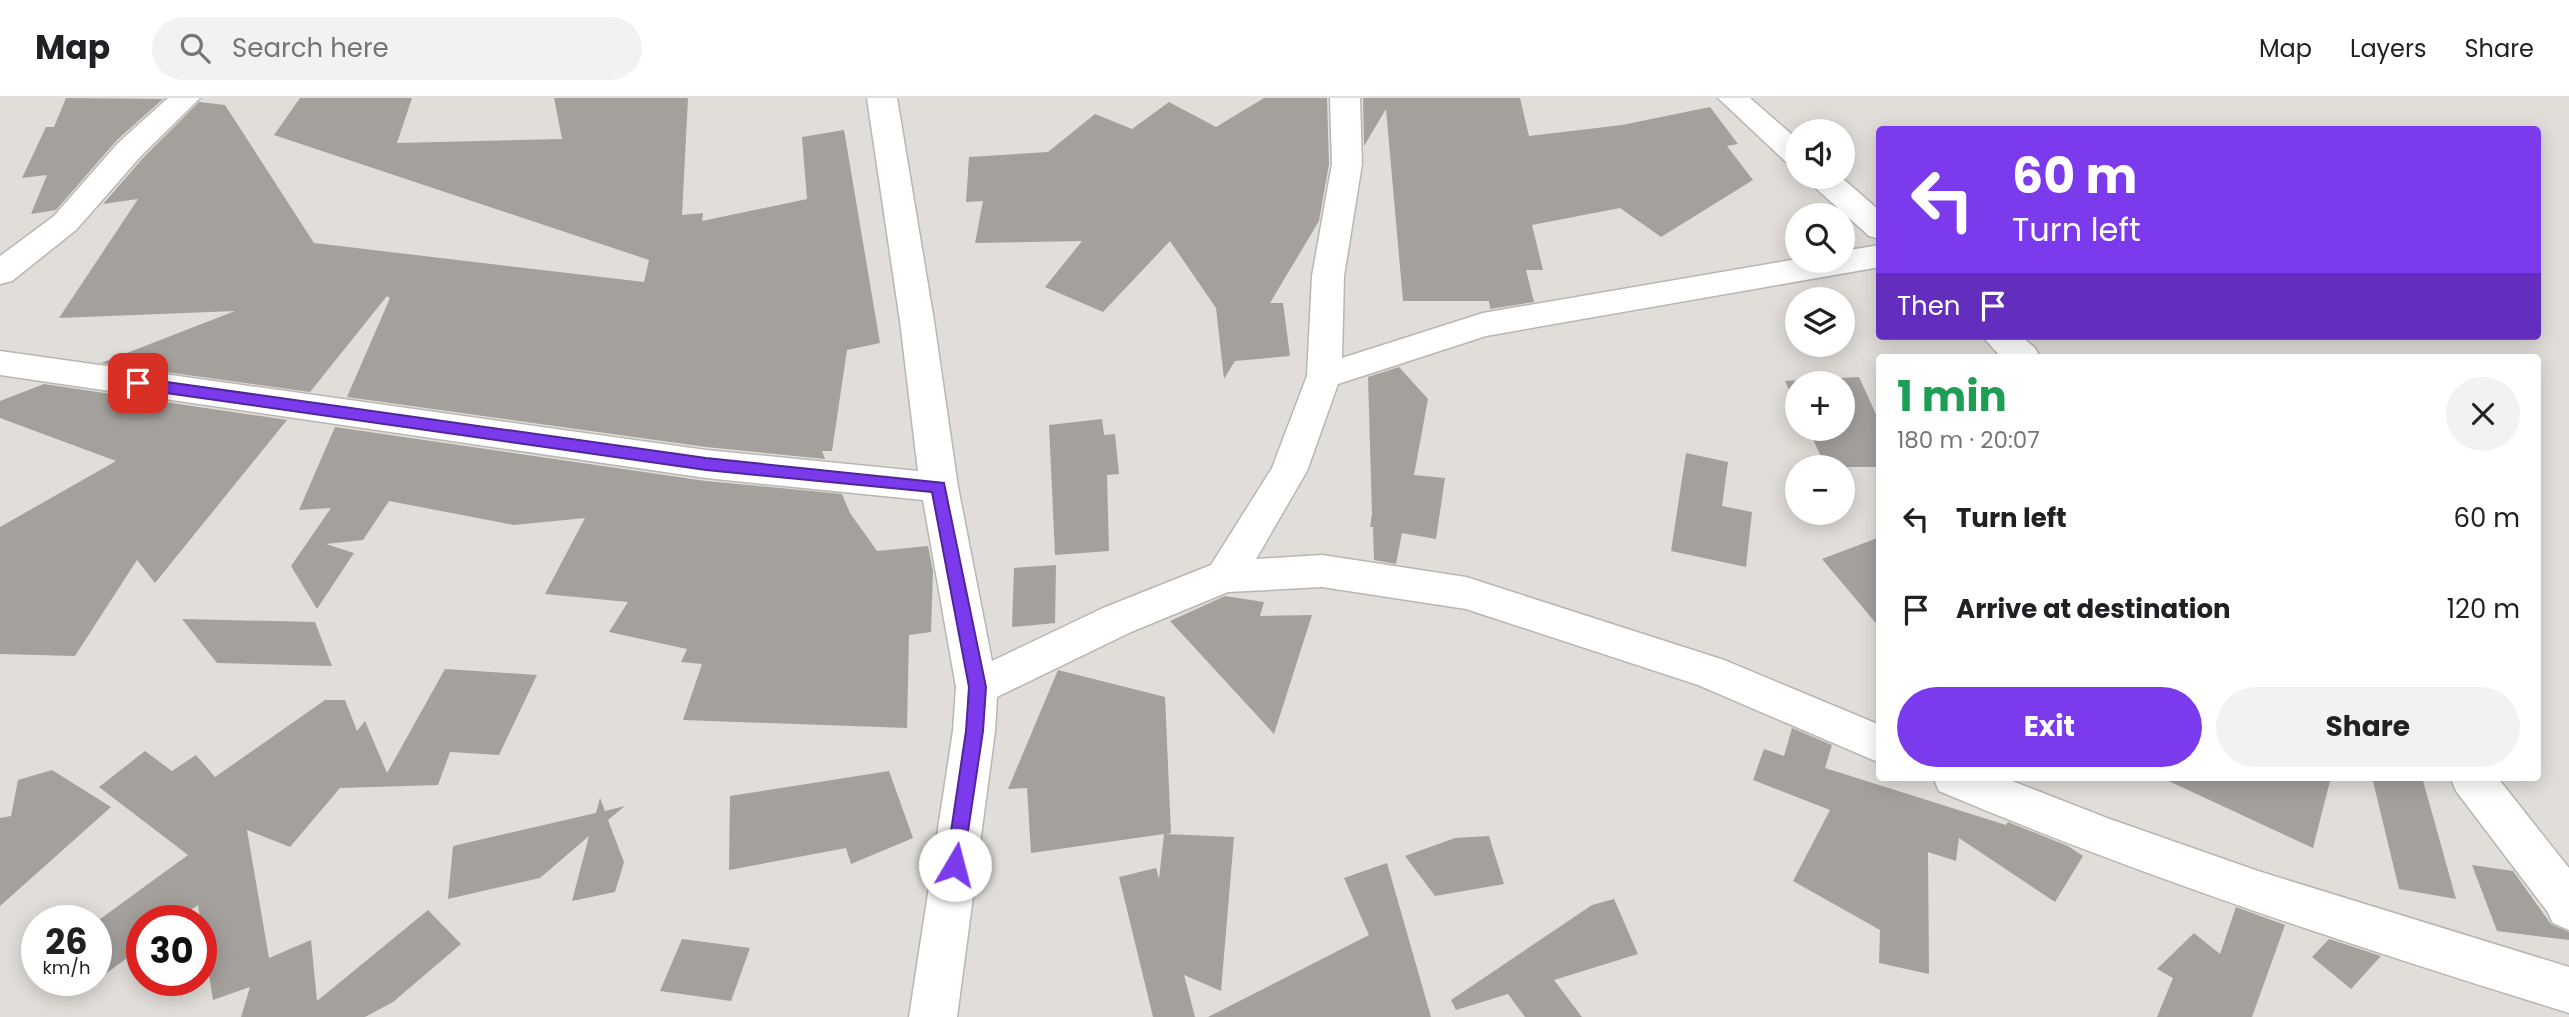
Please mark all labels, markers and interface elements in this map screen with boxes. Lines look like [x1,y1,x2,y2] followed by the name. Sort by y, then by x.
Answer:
[152,17,642,80] search box
[35,24,110,71] text: Map
[176,29,214,67] icon: search
[232,30,389,66] text: Search here
[2259,32,2312,65] text: Map
[2350,32,2426,65] text: Layers
[2464,32,2534,65] text: Share
[1785,119,1855,525] map controls
[1785,119,1855,189] button: sound
[2012,142,2137,210] text: 60 m
[1897,154,1988,245] icon: left
[1785,203,1855,273] button: search
[2012,207,2141,252] text: Turn left
[1785,287,1855,357] button: layers
[1974,287,2012,325] icon: arrive
[1897,288,1960,324] text: Then
[108,353,168,413] pin
[119,364,157,402] icon: arrive
[1897,367,2007,426] text: 1 min
[1785,371,1855,441] button: +
[2446,377,2520,451] button: close
[1897,424,2040,456] text: 180 m · 20:07
[1785,455,1855,525] button: −
[1897,500,1935,538] icon: left
[1956,500,2067,536] text: Turn left
[2453,500,2520,536] text: 60 m
[1897,591,1935,629] icon: arrive
[1956,591,2231,627] text: Arrive at destination
[2447,591,2520,627] text: 120 m
[1897,687,2202,767] button: Exit
[2216,687,2520,767] button: Share
[918,828,992,902] position arrow
[126,905,217,996] speed limit sign: 30
[45,917,88,966] text: 26
[43,955,90,980] text: km/h

